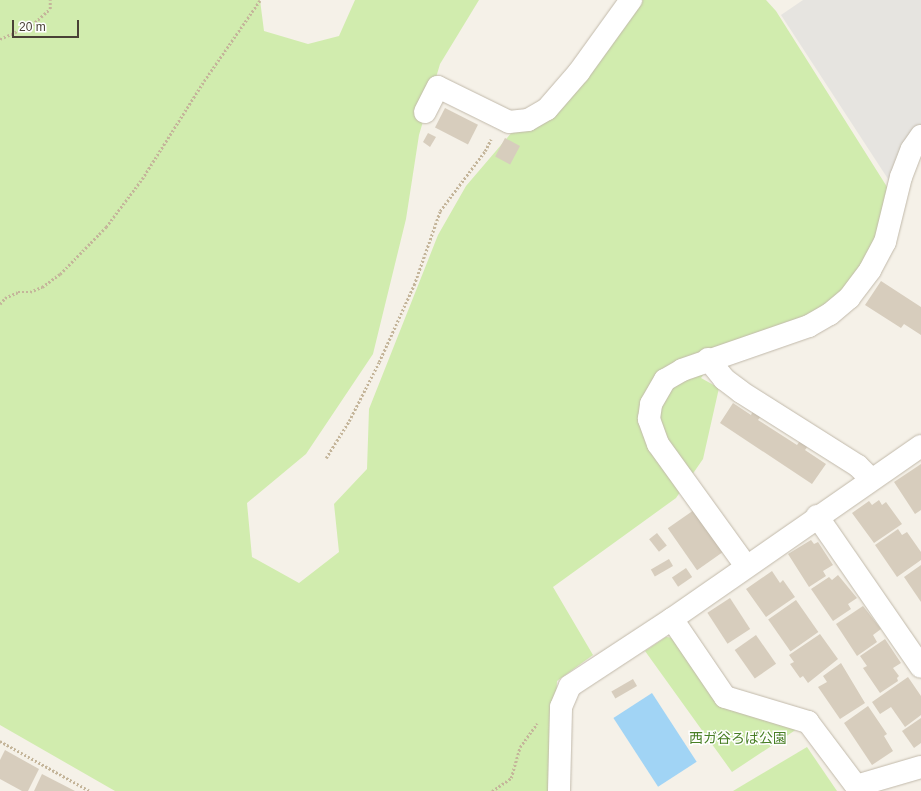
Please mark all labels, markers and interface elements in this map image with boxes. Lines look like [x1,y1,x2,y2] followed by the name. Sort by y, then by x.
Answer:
[14,12,81,38] scale bar
[19,20,46,34] text: 20 m
[689,730,787,746] park label: 西ガ谷ろば公園

